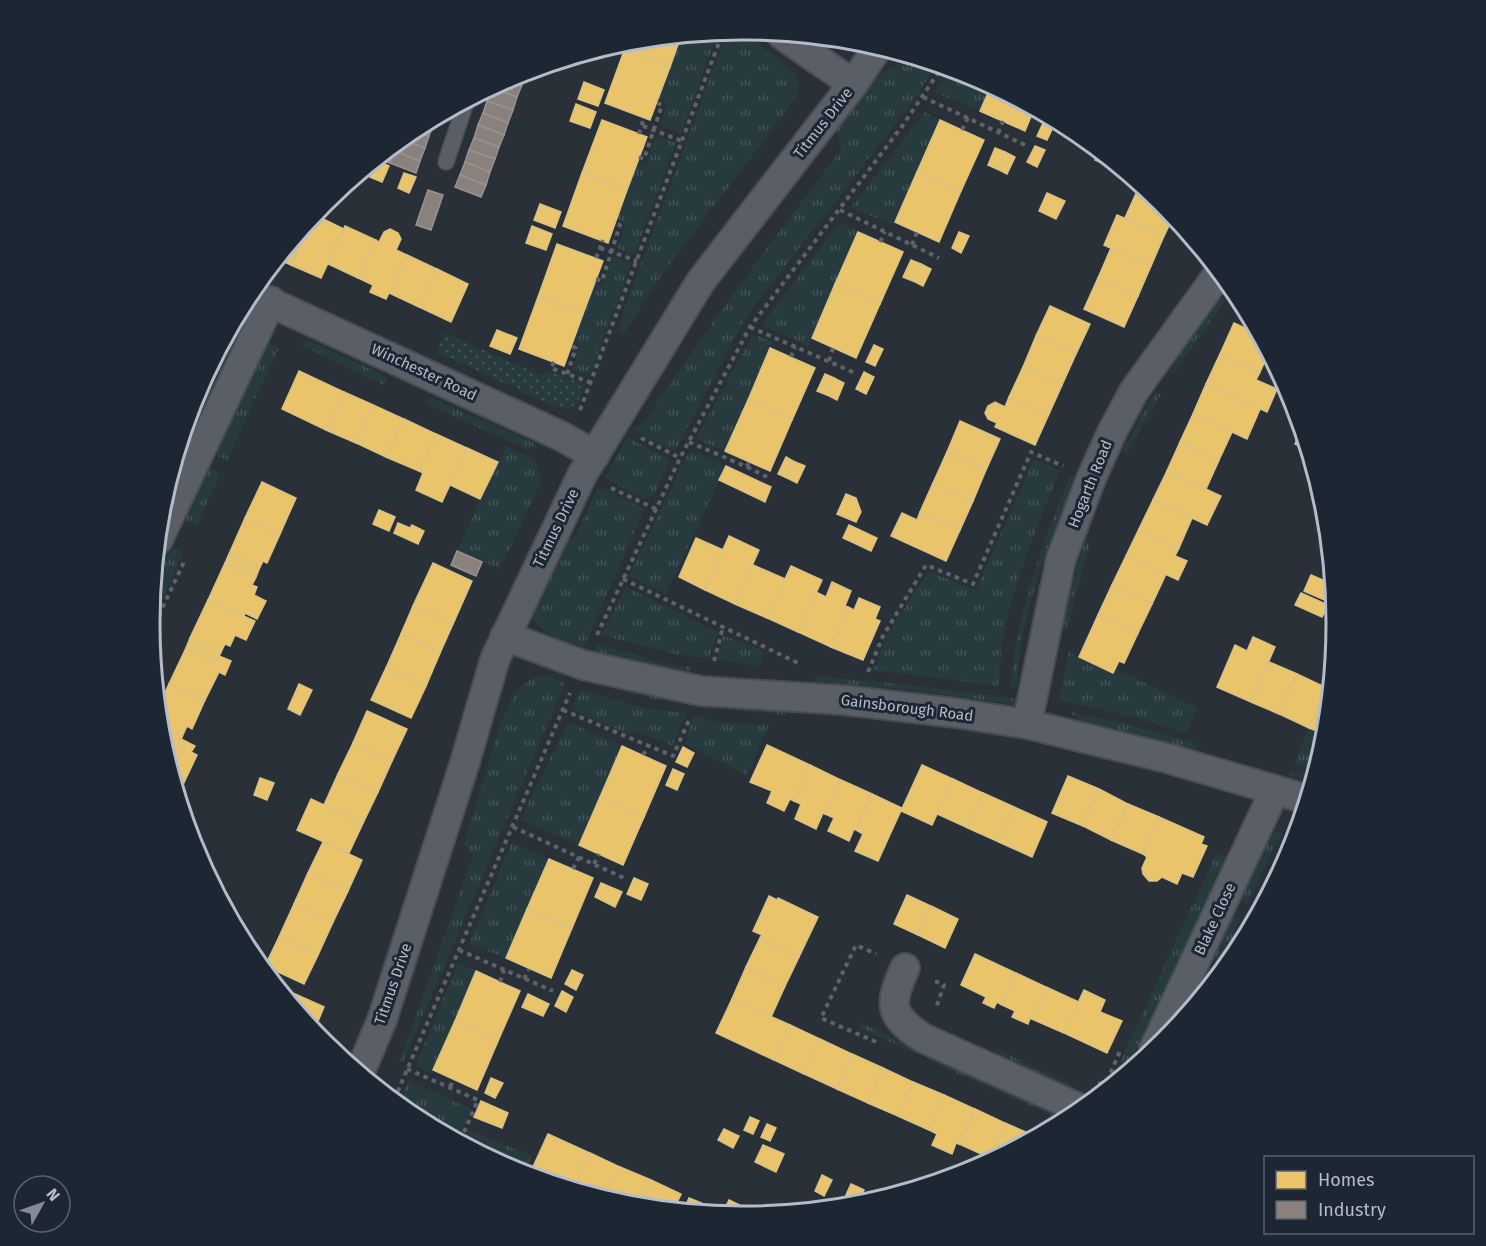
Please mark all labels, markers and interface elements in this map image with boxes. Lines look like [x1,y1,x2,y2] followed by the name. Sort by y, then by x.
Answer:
[790,84,856,162] street label: Titmus Drive
[368,340,480,404] street label: Winchester Road
[1064,437,1116,531] street label: Hogarth Road
[529,486,583,570] street label: Titmus Drive
[840,691,974,725] street label: Gainsborough Road
[1190,880,1240,958] street label: Blake Close
[371,941,415,1027] street label: Titmus Drive
[1264,1156,1474,1234] legend
[1318,1169,1374,1191] text: Homes
[12,1174,72,1234] north arrow
[42,1185,64,1205] text: N
[1318,1199,1386,1221] text: Industry

